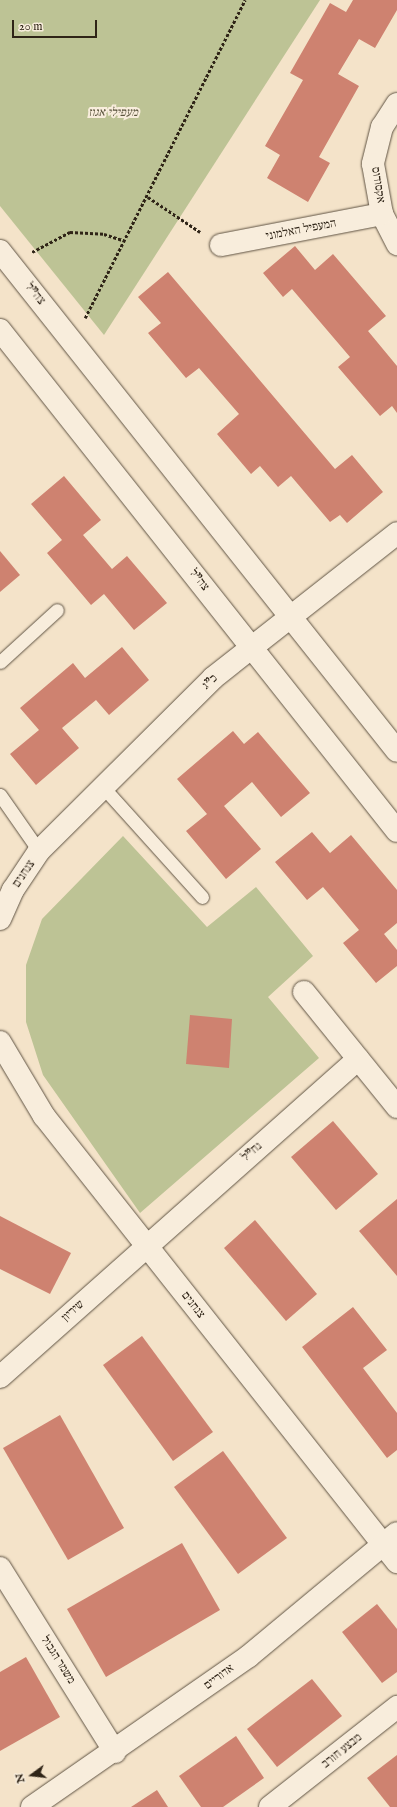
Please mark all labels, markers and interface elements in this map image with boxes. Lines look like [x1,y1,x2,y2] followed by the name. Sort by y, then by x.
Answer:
[14,12,99,38] scale bar
[19,19,42,34] text: 20 m
[88,106,138,120] park label: מעפילי אגוז
[368,166,388,204] street label: אקסודוס
[265,216,337,244] street label: המעפיל האלמוני
[22,280,48,308] street label: צה"ל
[186,566,212,594] street label: צה"ל
[199,671,221,693] street label: כ"ג
[10,858,38,890] street label: צנחנים
[239,1139,265,1165] street label: נח"ל
[178,1289,208,1321] street label: צנחנים
[59,1297,87,1325] street label: שיריון
[38,1633,78,1687] street label: משמר הגבול
[201,1661,237,1693] street label: אדוריים
[319,1730,365,1772] street label: מבצע חורב
[12,1755,52,1795] north arrow
[12,1772,28,1785] text: N

